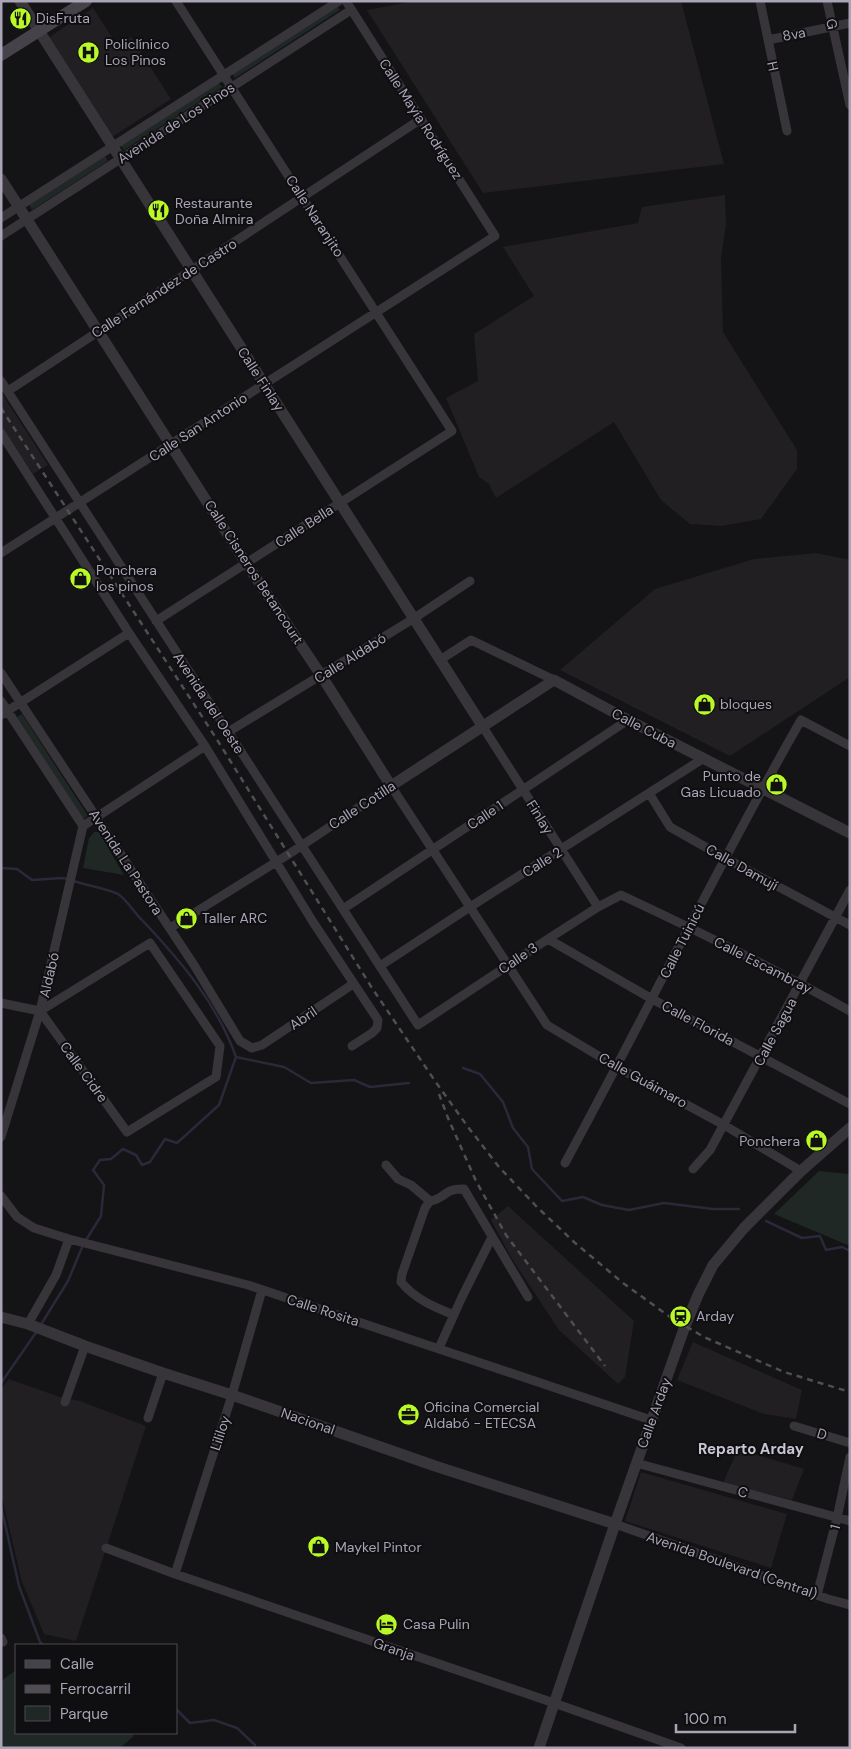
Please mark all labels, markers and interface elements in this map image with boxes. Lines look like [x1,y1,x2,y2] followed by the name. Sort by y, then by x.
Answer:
[8,6,32,30] restaurant icon: DisFruta
[36,9,90,27] place label: DisFruta
[822,17,842,31] street label: G
[781,23,807,45] street label: 8va
[105,35,169,69] place label: Policlínico Los Pinos
[77,40,101,64] hospital icon: Policlínico Los Pinos
[375,55,467,183] street label: Calle Mayía Rodríguez
[763,59,783,73] street label: H
[114,78,238,168] street label: Avenida de Los Pinos
[282,172,348,260] street label: Calle Naranjito
[175,194,253,228] place label: Restaurante Doña Almira
[147,199,171,223] restaurant icon: Restaurante Doña Almira
[88,234,240,342] street label: Calle Fernández de Castro
[234,344,288,415] street label: Calle Finlay
[145,388,251,466] street label: Calle San Antonio
[201,497,307,647] street label: Calle Cisneros Betancourt
[271,501,337,551] street label: Calle Bella
[96,561,157,595] place label: Ponchera los pinos
[68,566,92,590] shop icon: Ponchera los pinos
[311,629,389,687] street label: Calle Aldabó
[169,649,249,757] street label: Avenida del Oeste
[692,692,716,716] shop icon: bloques
[720,695,772,713] place label: bloques
[609,704,679,752] street label: Calle Cuba
[681,767,761,801] place label: Punto de Gas Licuado
[765,772,789,796] shop icon: Punto de Gas Licuado
[325,777,399,833] street label: Calle Cotilla
[463,796,507,834] street label: Calle 1
[523,796,558,838] street label: Finlay
[85,806,167,918] street label: Avenida La Pastora
[703,840,782,895] street label: Calle Damují
[519,843,565,881] street label: Calle 2
[655,901,709,981] street label: Calle Tuinicú
[174,906,198,930] shop icon: Taller ARC
[202,909,267,927] place label: Taller ARC
[711,933,815,998] street label: Calle Escambray
[495,938,541,978] street label: Calle 3
[35,951,63,999] street label: Aldabó
[750,995,800,1069] street label: Calle Sagua
[659,996,737,1050] street label: Calle Florida
[286,1002,320,1034] street label: Abril
[56,1038,112,1106] street label: Calle Cidre
[596,1048,690,1112] street label: Calle Guáimaro
[804,1129,828,1153] shop icon: Ponchera
[739,1132,800,1150] place label: Ponchera
[284,1290,362,1330] street label: Calle Rosita
[668,1304,692,1328] station icon: Arday
[696,1307,734,1325] place label: Arday
[633,1375,675,1451] street label: Calle Arday
[424,1398,539,1432] place label: Oficina Comercial Aldabó - ETECSA
[279,1403,337,1439] street label: Nacional
[396,1403,420,1427] office icon: Oficina Comercial Aldabó - ETECSA
[206,1413,234,1453] street label: Lililoy
[815,1424,829,1444] street label: D
[698,1439,804,1459] district label: Reparto Arday
[736,1482,750,1502] street label: C
[826,1523,844,1531] street label: 1
[644,1527,820,1603] street label: Avenida Boulevard (Central)
[307,1535,331,1559] shop icon: Maykel Pintor
[335,1538,422,1556] place label: Maykel Pintor
[375,1612,399,1636] hotel icon: Casa Pulin
[403,1615,470,1633] place label: Casa Pulin
[371,1634,417,1664] street label: Granja
[15,1644,178,1734] legend
[60,1654,94,1674] text: Calle
[60,1679,131,1699] text: Ferrocarril
[676,1702,795,1734] scale bar
[60,1704,108,1724] text: Parque
[684,1709,727,1729] text: 100 m

